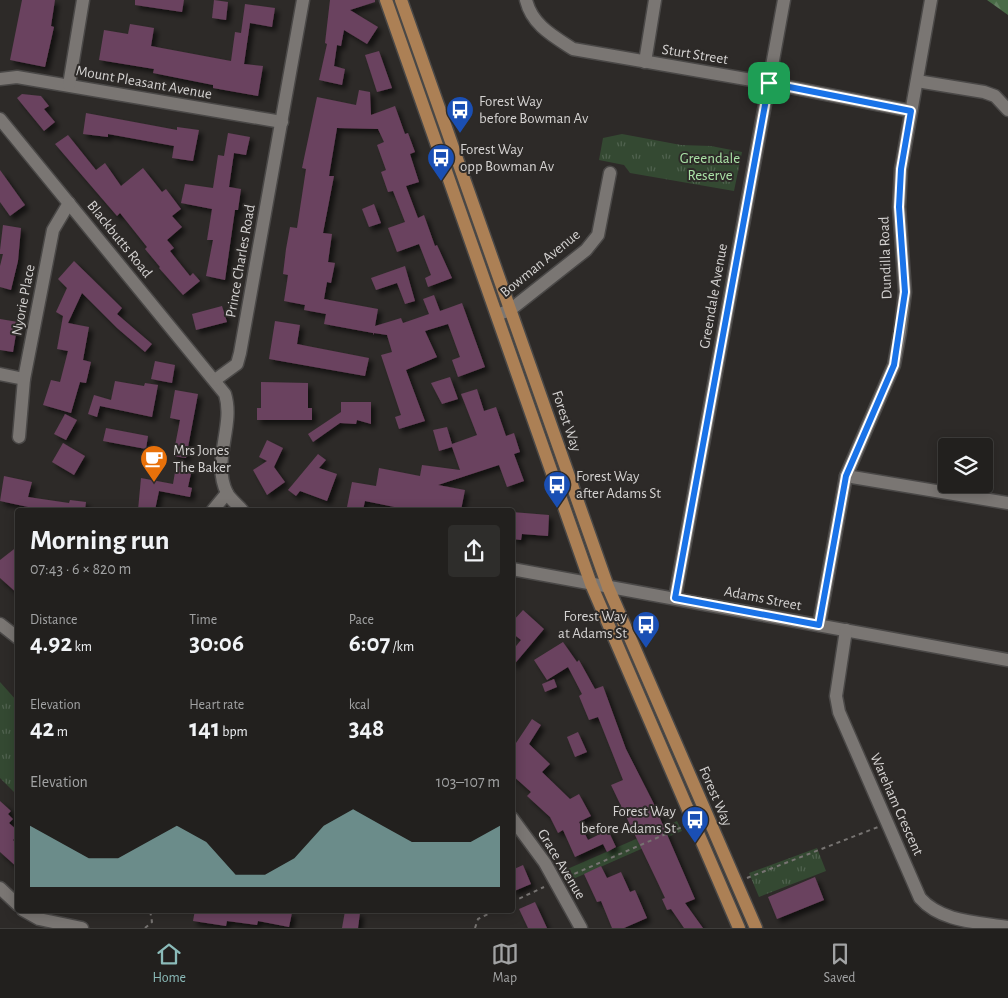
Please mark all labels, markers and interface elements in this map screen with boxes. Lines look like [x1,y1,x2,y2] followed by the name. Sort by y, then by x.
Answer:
[661,42,729,67] street label: Sturt Street
[748,62,790,104] pin
[75,63,213,102] street label: Mount Pleasant Avenue
[755,69,783,97] icon: arrive
[479,94,589,126] place label: Forest Way before Bowman Av
[445,95,475,134] bus stop icon: Forest Way before Bowman Av
[460,142,555,174] place label: Forest Way opp Bowman Av
[426,143,456,182] bus stop icon: Forest Way opp Bowman Av
[680,151,740,183] park label: Greendale Reserve
[84,198,155,281] street label: Blackbutts Road
[223,203,258,319] street label: Prince Charles Road
[877,216,894,300] street label: Dundilla Road
[498,227,583,300] street label: Bowman Avenue
[697,242,730,350] street label: Greendale Avenue
[9,263,38,337] street label: Nyorie Place
[549,389,584,454] street label: Forest Way
[938,438,993,493] map controls
[938,438,993,493] button: layers
[173,443,231,475] place label: Mrs Jones The Baker
[139,444,169,483] cafe icon: Mrs Jones The Baker
[576,469,661,501] place label: Forest Way after Adams St
[542,470,572,509] bus stop icon: Forest Way after Adams St
[448,525,500,577] button: share
[30,527,170,555] text: Morning run
[30,561,131,577] text: 07:43 · 6 × 820 m
[723,584,803,613] street label: Adams Street
[558,609,628,641] place label: Forest Way at Adams St
[631,610,661,649] bus stop icon: Forest Way at Adams St
[30,613,77,627] text: Distance
[189,613,217,627] text: Time
[349,613,374,627] text: Pace
[30,631,72,656] text: 4.92
[189,631,244,656] text: 30:06
[349,631,390,656] text: 6:07
[72,640,92,654] text: km
[390,640,414,654] text: /km
[30,698,81,712] text: Elevation
[189,698,244,712] text: Heart rate
[349,698,370,712] text: kcal
[30,716,54,741] text: 42
[189,716,220,741] text: 141
[349,716,384,741] text: 348
[54,725,68,739] text: m
[220,725,248,739] text: bpm
[867,751,926,858] street label: Wareham Crescent
[696,764,735,829] street label: Forest Way
[30,774,88,790] text: Elevation
[436,774,500,790] text: 103–107 m
[581,804,677,836] place label: Forest Way before Adams St
[680,805,710,844] bus stop icon: Forest Way before Adams St
[535,826,588,902] street label: Grace Avenue
[152,940,186,987] tab: Home
[491,940,519,987] tab: Map
[824,940,856,987] tab: Saved

